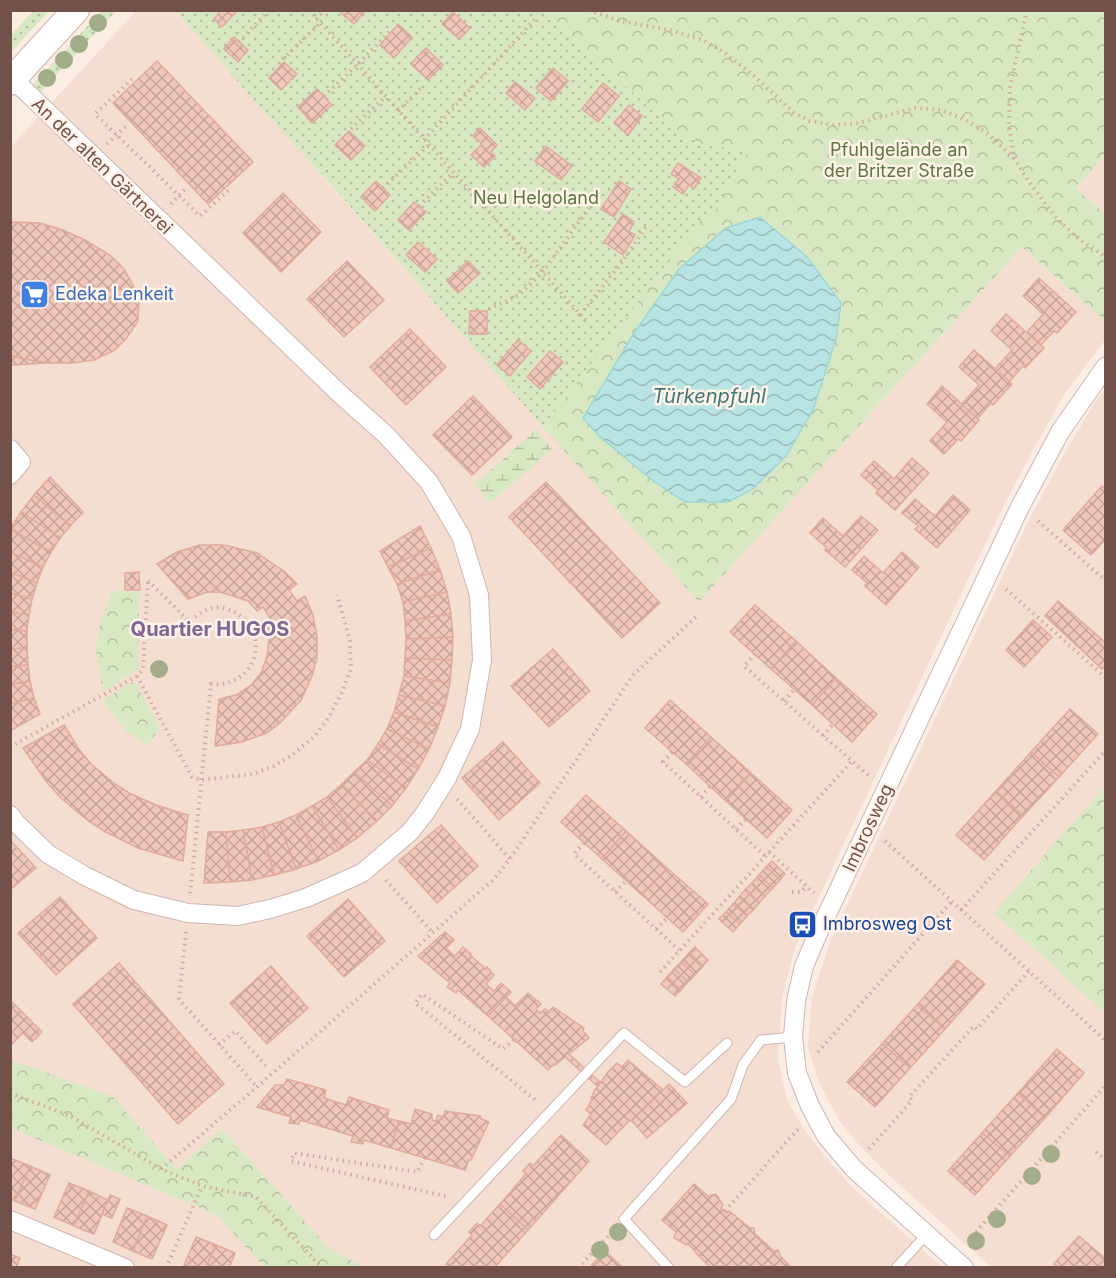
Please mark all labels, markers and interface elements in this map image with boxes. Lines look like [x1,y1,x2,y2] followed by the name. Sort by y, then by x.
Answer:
[28,93,177,238] street label: An der alten Gärtnerei
[824,139,974,181] park label: Pfuhlgelände an der Britzer Straße
[473,187,599,208] park label: Neu Helgoland
[18,278,50,310] supermarket icon: Edeka Lenkeit
[55,283,174,304] place label: Edeka Lenkeit
[652,384,766,408] water label: Türkenpfuhl
[131,617,289,641] district label: Quartier HUGOS
[838,781,897,875] street label: Imbrosweg
[786,908,818,940] bus stop icon: Imbrosweg Ost
[823,913,952,934] place label: Imbrosweg Ost

